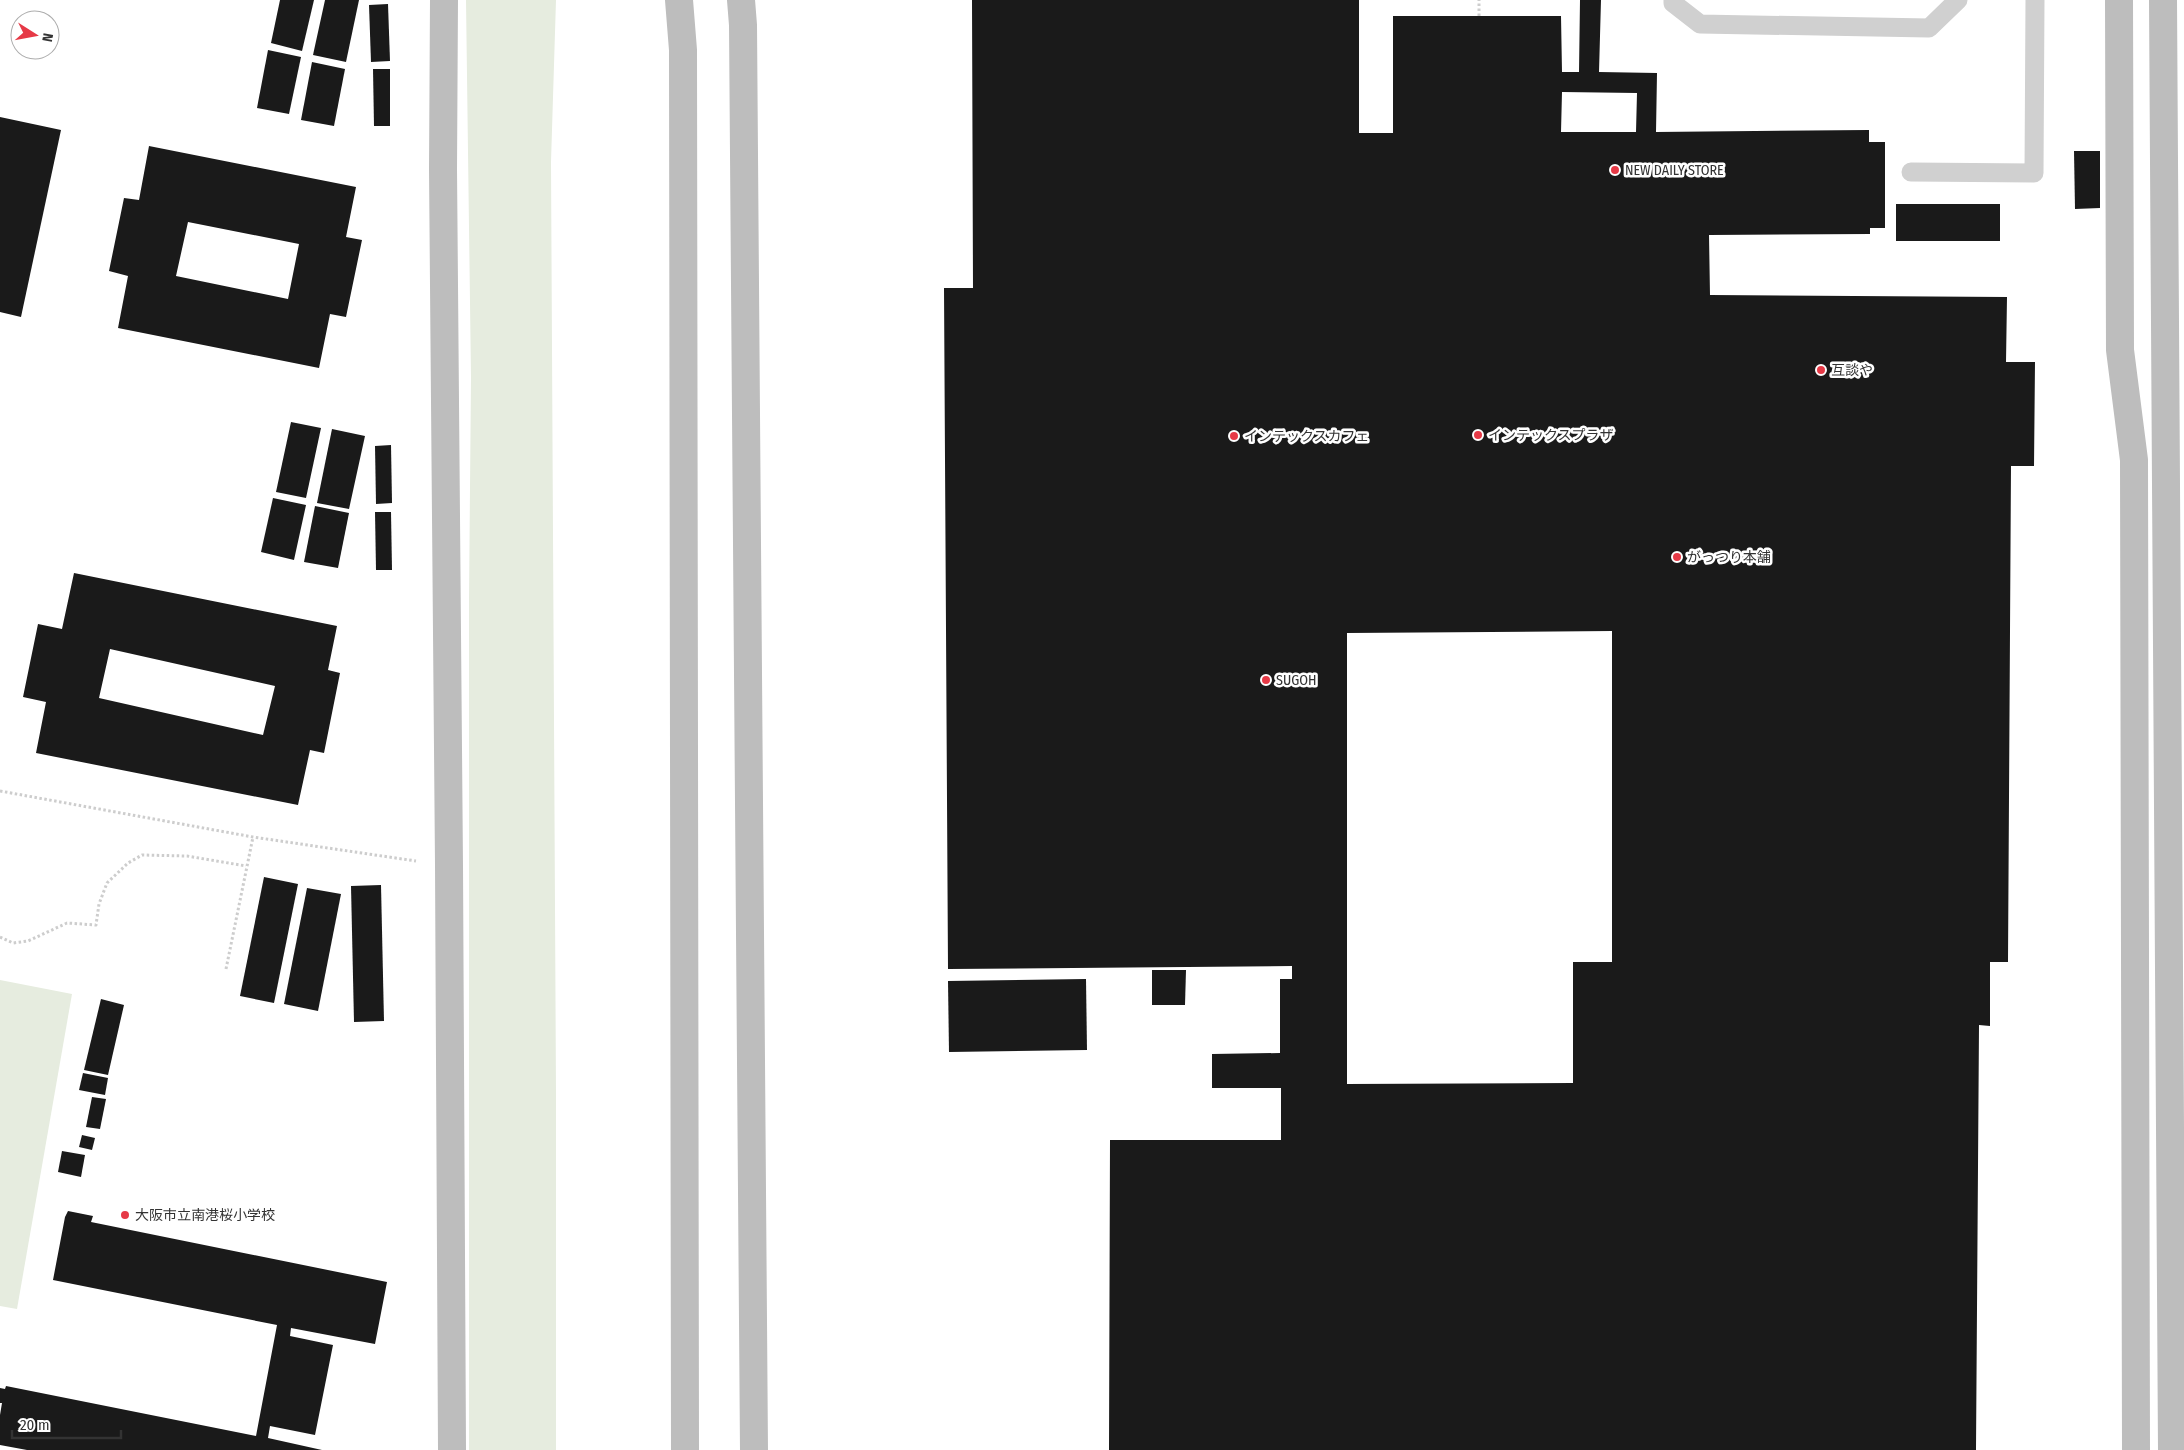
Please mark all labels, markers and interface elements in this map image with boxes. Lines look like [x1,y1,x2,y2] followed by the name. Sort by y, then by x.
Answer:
[10,10,60,60] north arrow
[38,32,56,43] text: N
[1625,162,1724,179] place label: NEW DAILY STORE
[1609,164,1621,176] marker: NEW DAILY STORE
[1831,362,1873,379] place label: 互談や
[1815,364,1827,376] marker: 互談や
[1488,427,1614,444] place label: インテックスプラザ
[1244,428,1370,445] place label: インテックスカフェ
[1472,429,1484,441] marker: インテックスプラザ
[1228,430,1240,442] marker: インテックスカフェ
[1687,549,1771,566] place label: がっつり本舗
[1671,551,1683,563] marker: がっつり本舗
[1276,672,1316,689] place label: SUGOH
[1260,674,1272,686] marker: SUGOH
[135,1207,275,1224] place label: 大阪市立南港桜小学校
[119,1209,131,1221] marker: 大阪市立南港桜小学校
[12,1408,121,1440] scale bar
[20,1416,50,1434] text: 20 m

